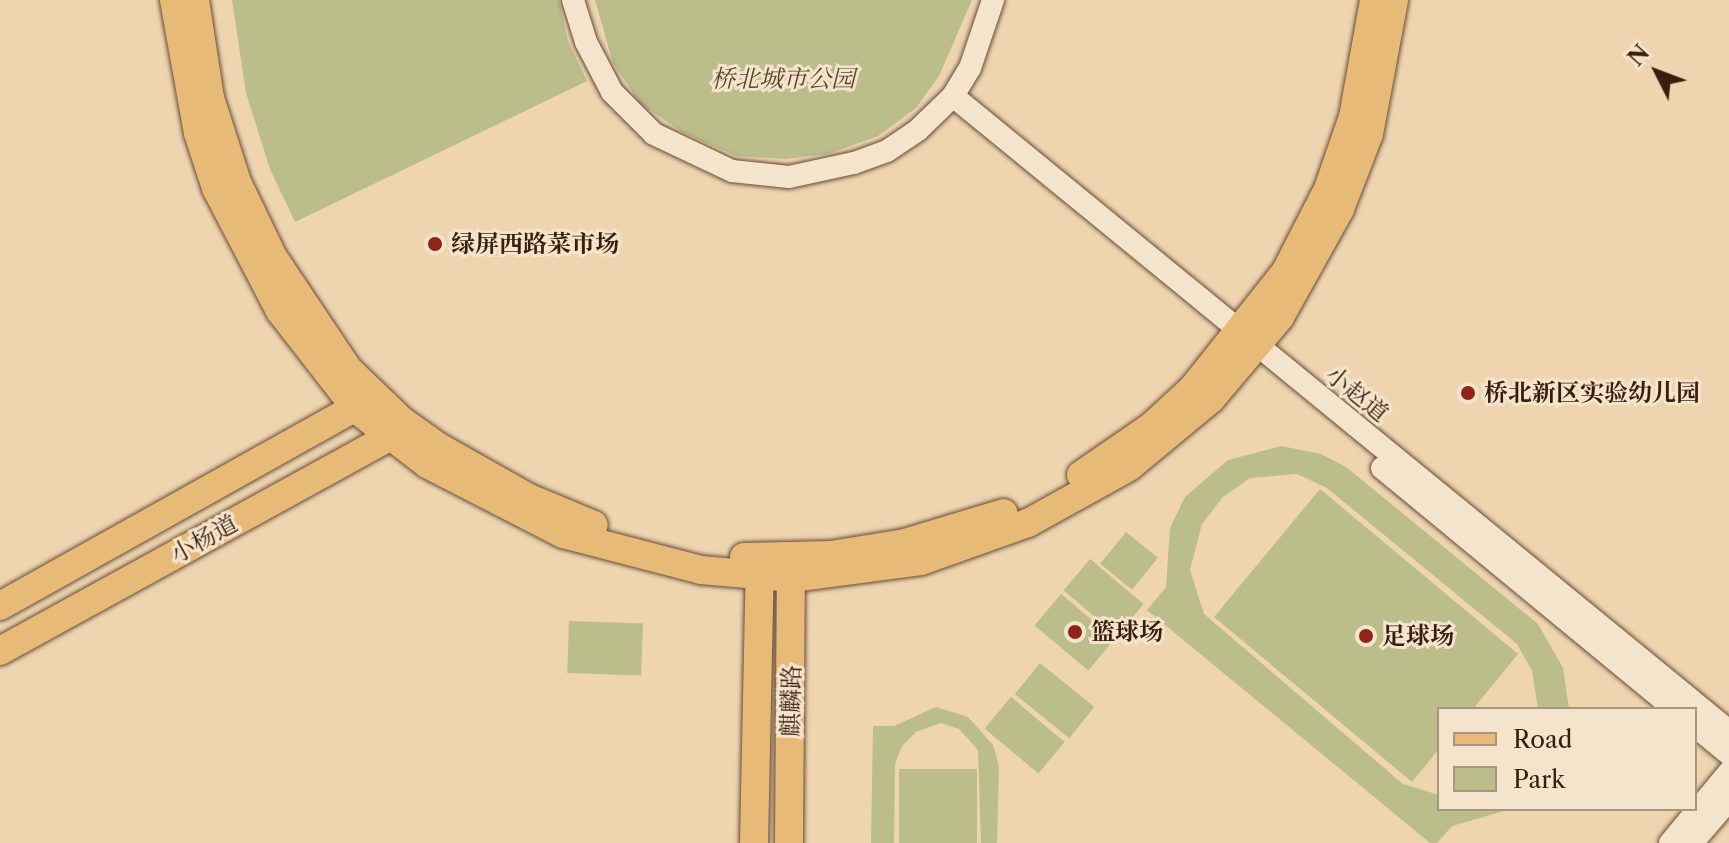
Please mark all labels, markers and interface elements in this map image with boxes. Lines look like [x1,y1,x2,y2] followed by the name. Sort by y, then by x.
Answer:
[1617,32,1697,112] north arrow
[1622,39,1655,72] text: N
[711,65,855,93] park label: 桥北城市公园
[451,230,619,258] place label: 绿屏西路菜市场
[426,235,444,253] marker: 绿屏西路菜市场
[1320,360,1394,428] street label: 小赵道
[1484,379,1700,407] place label: 桥北新区实验幼儿园
[1459,384,1477,402] marker: 桥北新区实验幼儿园
[166,509,242,569] street label: 小杨道
[1091,618,1163,646] place label: 篮球场
[1382,622,1454,650] place label: 足球场
[1066,623,1084,641] marker: 篮球场
[1357,627,1375,645] marker: 足球场
[776,665,806,737] street label: 麒麟路
[1437,707,1697,811] legend
[1513,725,1572,754] text: Road
[1513,765,1565,794] text: Park

